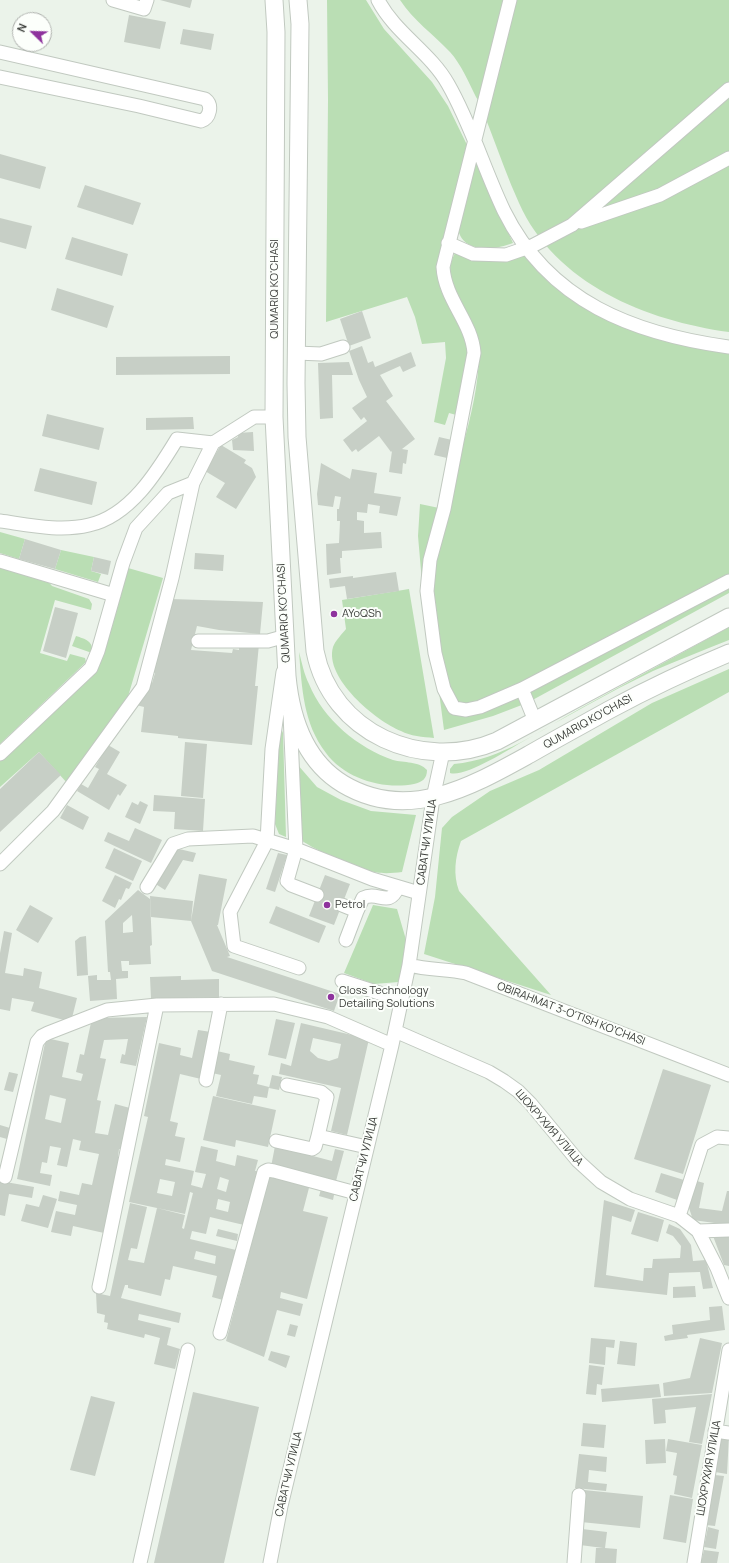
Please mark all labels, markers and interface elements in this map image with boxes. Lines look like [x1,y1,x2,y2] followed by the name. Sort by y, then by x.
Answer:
[12,12,52,52] north arrow
[13,21,30,34] text: N
[268,239,282,339] street label: QUMARIQ KO'CHASI
[275,563,293,663] street label: QUMARIQ KO'CHASI
[342,607,381,621] place label: AYoQSh
[329,609,339,619] marker: AYoQSh
[541,692,635,752] street label: QUMARIQ KO'CHASI
[414,798,440,886] street label: САВАТЧИ УЛИЦА
[335,898,365,912] place label: Petrol
[322,900,332,910] marker: Petrol
[495,980,647,1048] street label: OBIRAHMAT 3-O'TISH KO'CHASI
[339,984,434,1010] place label: Gloss Technology Detailing Solutions
[326,992,336,1002] marker: Gloss Technology Detailing Solutions
[512,1087,586,1169] street label: ШОХРУХИЯ УЛИЦА
[347,1115,381,1203] street label: САВАТЧИ УЛИЦА
[694,1419,724,1517] street label: ШОХРУХИЯ УЛИЦА
[273,1430,305,1518] street label: САВАТЧИ УЛИЦА

